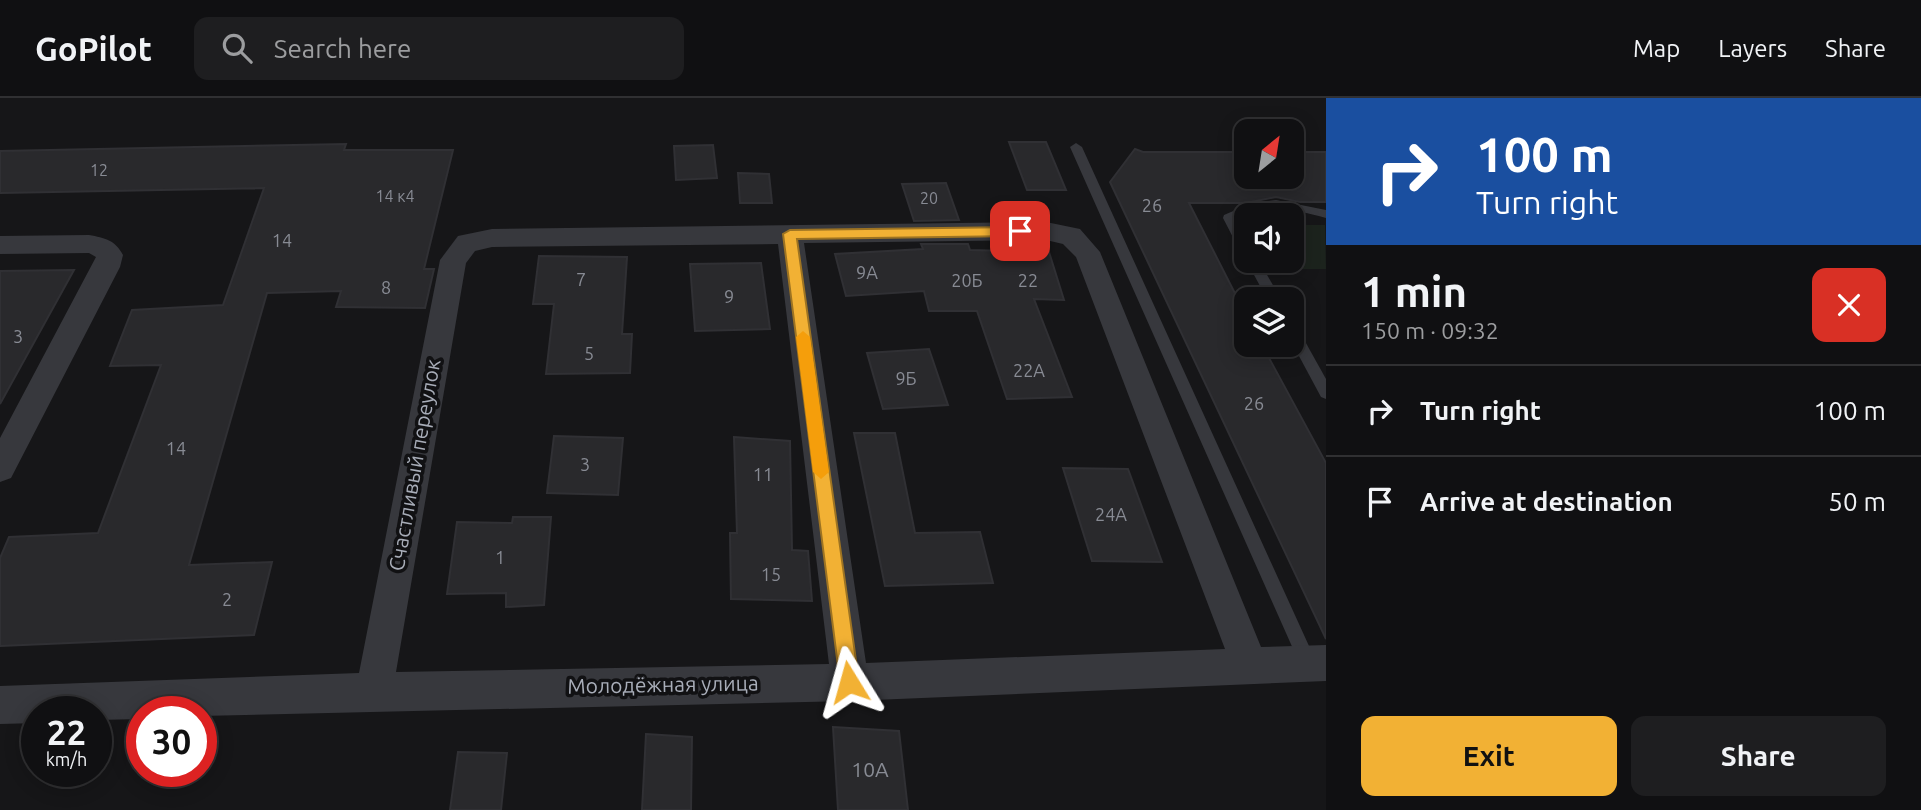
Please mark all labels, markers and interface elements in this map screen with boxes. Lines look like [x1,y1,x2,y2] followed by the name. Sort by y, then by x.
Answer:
[194,17,684,80] search box
[218,29,256,67] icon: search
[35,30,152,67] text: GoPilot
[274,34,411,63] text: Search here
[1633,35,1680,62] text: Map
[1718,35,1787,62] text: Layers
[1825,35,1886,62] text: Share
[1234,119,1304,189] north arrow
[1234,119,1304,357] map controls
[1361,126,1452,217] icon: right
[1476,126,1613,181] text: 100 m
[90,161,108,179] house number: 12
[1476,184,1618,220] text: Turn right
[376,187,414,205] house number: 14 к4
[920,189,938,207] house number: 20
[1142,195,1162,215] house number: 26
[990,201,1050,261] pin
[1234,203,1304,273] button: sound
[1001,212,1039,250] icon: arrive
[272,230,292,250] house number: 14
[856,262,878,282] house number: 9А
[1361,268,1467,315] text: 1 min
[1812,268,1886,342] button: close
[576,269,586,289] house number: 7
[951,270,983,290] house number: 20Б
[1018,270,1038,290] house number: 22
[381,277,391,297] house number: 8
[724,286,734,306] house number: 9
[1234,287,1304,357] button: layers
[1361,318,1499,343] text: 150 m · 09:32
[13,326,23,346] house number: 3
[584,343,594,363] house number: 5
[384,357,445,573] street label: Счастливый переулок
[1013,360,1045,380] house number: 22А
[895,368,917,388] house number: 9Б
[1361,392,1399,430] icon: right
[1244,393,1264,413] house number: 26
[1420,396,1541,425] text: Turn right
[1814,396,1886,425] text: 100 m
[166,438,186,458] house number: 14
[580,454,590,474] house number: 3
[753,464,773,484] house number: 11
[1361,483,1399,521] icon: arrive
[1420,487,1673,516] text: Arrive at destination
[1828,487,1886,516] text: 50 m
[1095,504,1127,524] house number: 24А
[495,547,505,567] house number: 1
[761,564,781,584] house number: 15
[222,589,232,609] house number: 2
[812,645,886,719] position arrow
[567,670,759,698] street label: Молодёжная улица
[126,696,217,787] speed limit sign: 30
[47,712,86,752] text: 22
[1361,716,1617,796] button: Exit
[1631,716,1886,796] button: Share
[46,749,87,769] text: km/h
[851,757,889,781] house number: 10А

